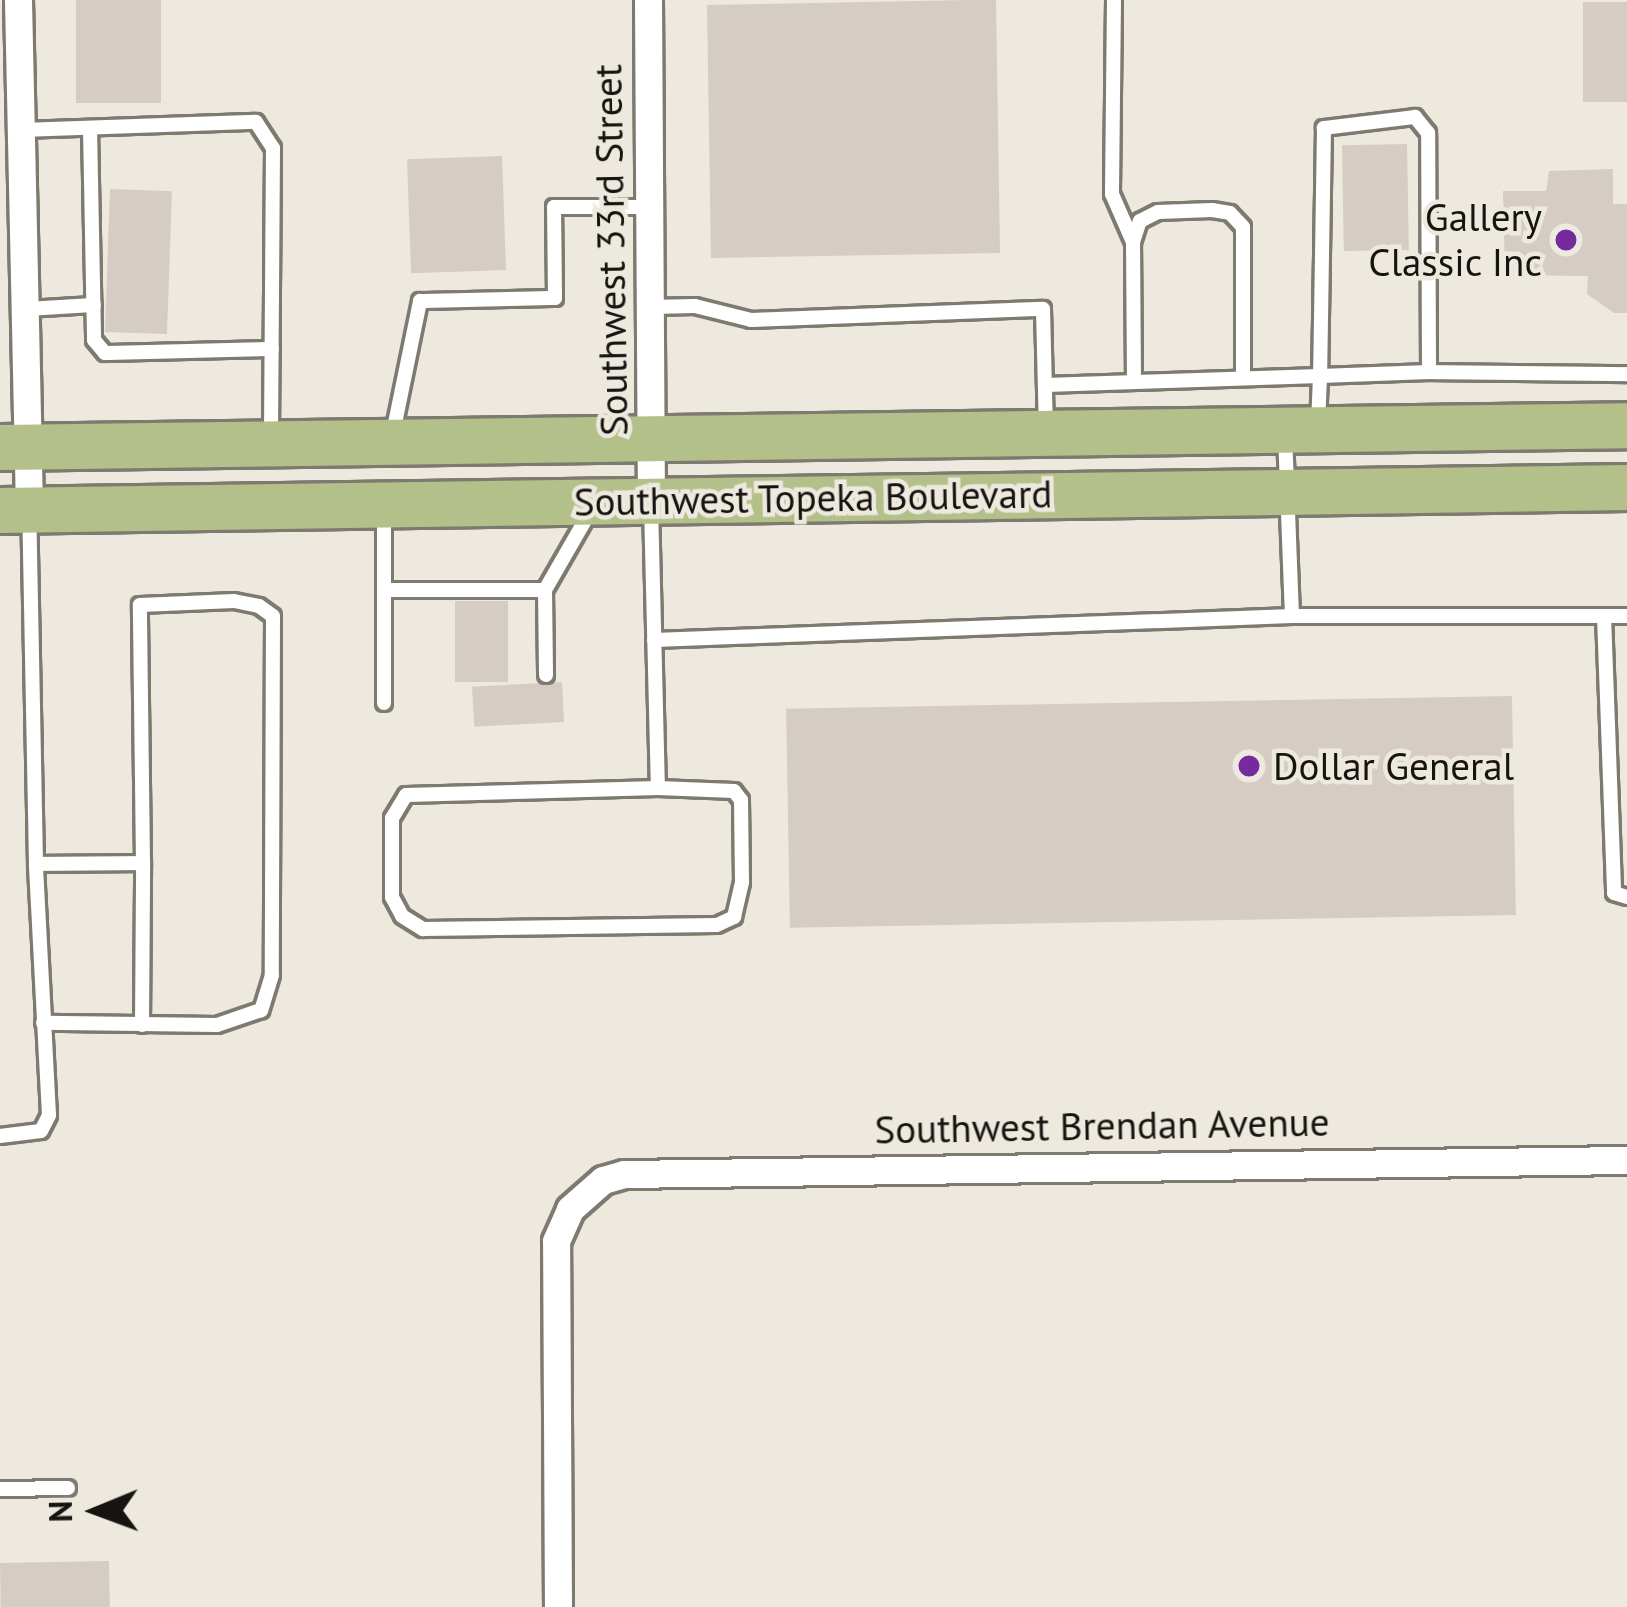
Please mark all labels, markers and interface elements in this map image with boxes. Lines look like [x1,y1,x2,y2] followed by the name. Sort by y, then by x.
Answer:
[584,64,638,436] street label: Southwest 33rd Street
[1367,195,1542,286] place label: Gallery Classic Inc
[1553,227,1579,253] marker: Gallery Classic Inc
[573,470,1053,526] street label: Southwest Topeka Boulevard
[1273,743,1514,789] place label: Dollar General
[1236,753,1262,779] marker: Dollar General
[873,1099,1331,1153] street label: Southwest Brendan Avenue
[36,1451,156,1571] north arrow
[38,1500,81,1523] text: N

